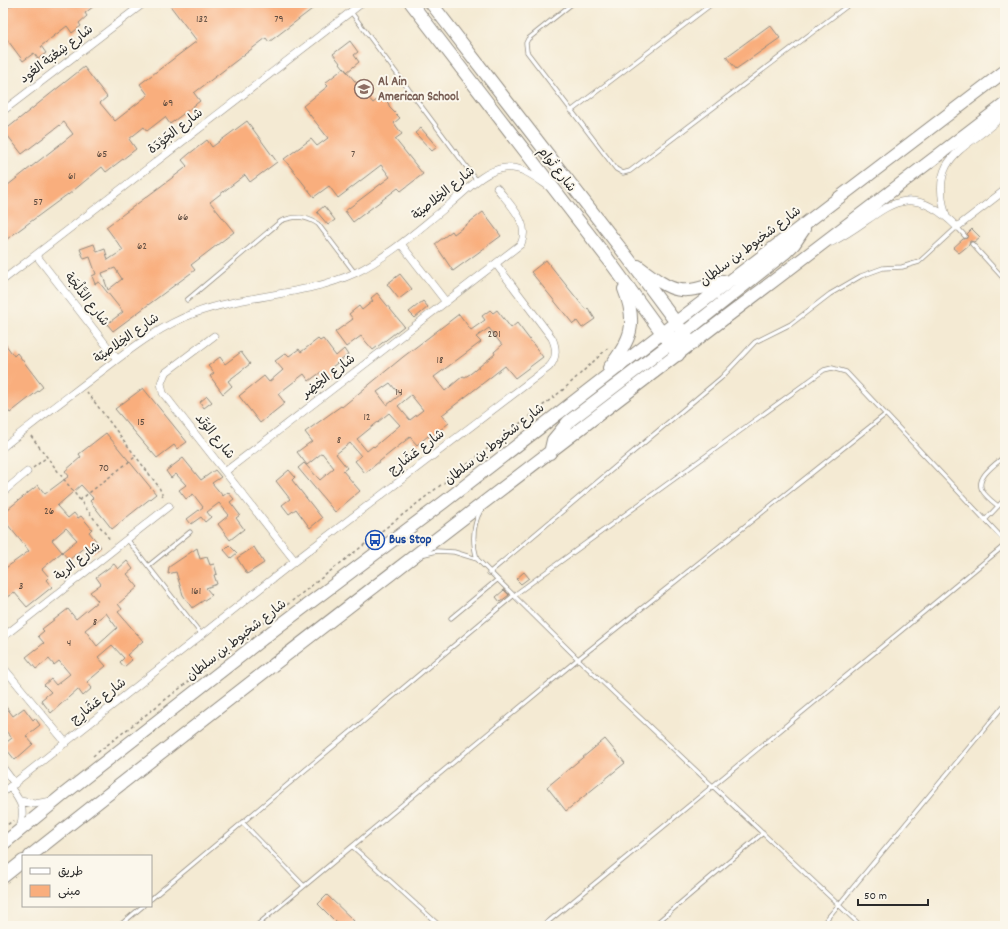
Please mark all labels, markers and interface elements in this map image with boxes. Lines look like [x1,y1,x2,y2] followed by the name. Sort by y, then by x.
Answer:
[196,12,208,28] house number: 132
[274,12,284,28] house number: 79
[16,21,98,89] street label: شارع شِعْبَة العُود
[378,73,460,107] place label: Al Ain American School
[353,78,375,100] school or university icon: Al Ain American School
[163,96,173,112] house number: 69
[144,104,208,160] street label: شارع الجَوْدَة
[532,143,580,197] street label: شارع تُوام
[97,147,107,163] house number: 65
[351,147,355,163] house number: 7
[408,163,480,225] street label: شارع الخِلاصيّة
[68,169,76,185] house number: 61
[33,195,43,211] house number: 57
[696,202,806,292] street label: شارع شخبوط بن سلطان
[178,210,188,226] house number: 66
[137,239,147,255] house number: 62
[59,268,115,331] street label: شارع الدَّلْجَة
[90,309,164,369] street label: شارع الخِلاصيّة
[487,327,501,343] house number: 201
[297,350,360,404] street label: شارع الخِضِر
[437,353,443,369] house number: 18
[396,385,402,401] house number: 14
[441,400,549,490] street label: شارع شخبوط بن سلطان
[190,410,238,464] street label: شارع الوُتَد
[363,410,371,426] house number: 12
[137,415,145,431] house number: 15
[385,425,449,481] street label: شارع عَشَارِج
[337,433,341,449] house number: 8
[99,461,109,477] house number: 70
[44,504,54,520] house number: 26
[364,529,386,551] bus stop icon: Bus Stop
[389,531,432,550] place label: Bus Stop
[51,538,105,586] street label: شارع الرية
[19,579,24,595] house number: 3
[191,584,201,600] house number: 161
[183,596,291,686] street label: شارع شخبوط بن سلطان
[93,615,97,631] house number: 8
[67,636,71,652] house number: 4
[67,674,131,730] street label: شارع عَشَارِج
[22,855,152,907] legend
[58,864,83,881] text: طريق
[858,881,928,907] scale bar
[58,884,81,901] text: مبنى
[864,888,887,905] text: 50 m

